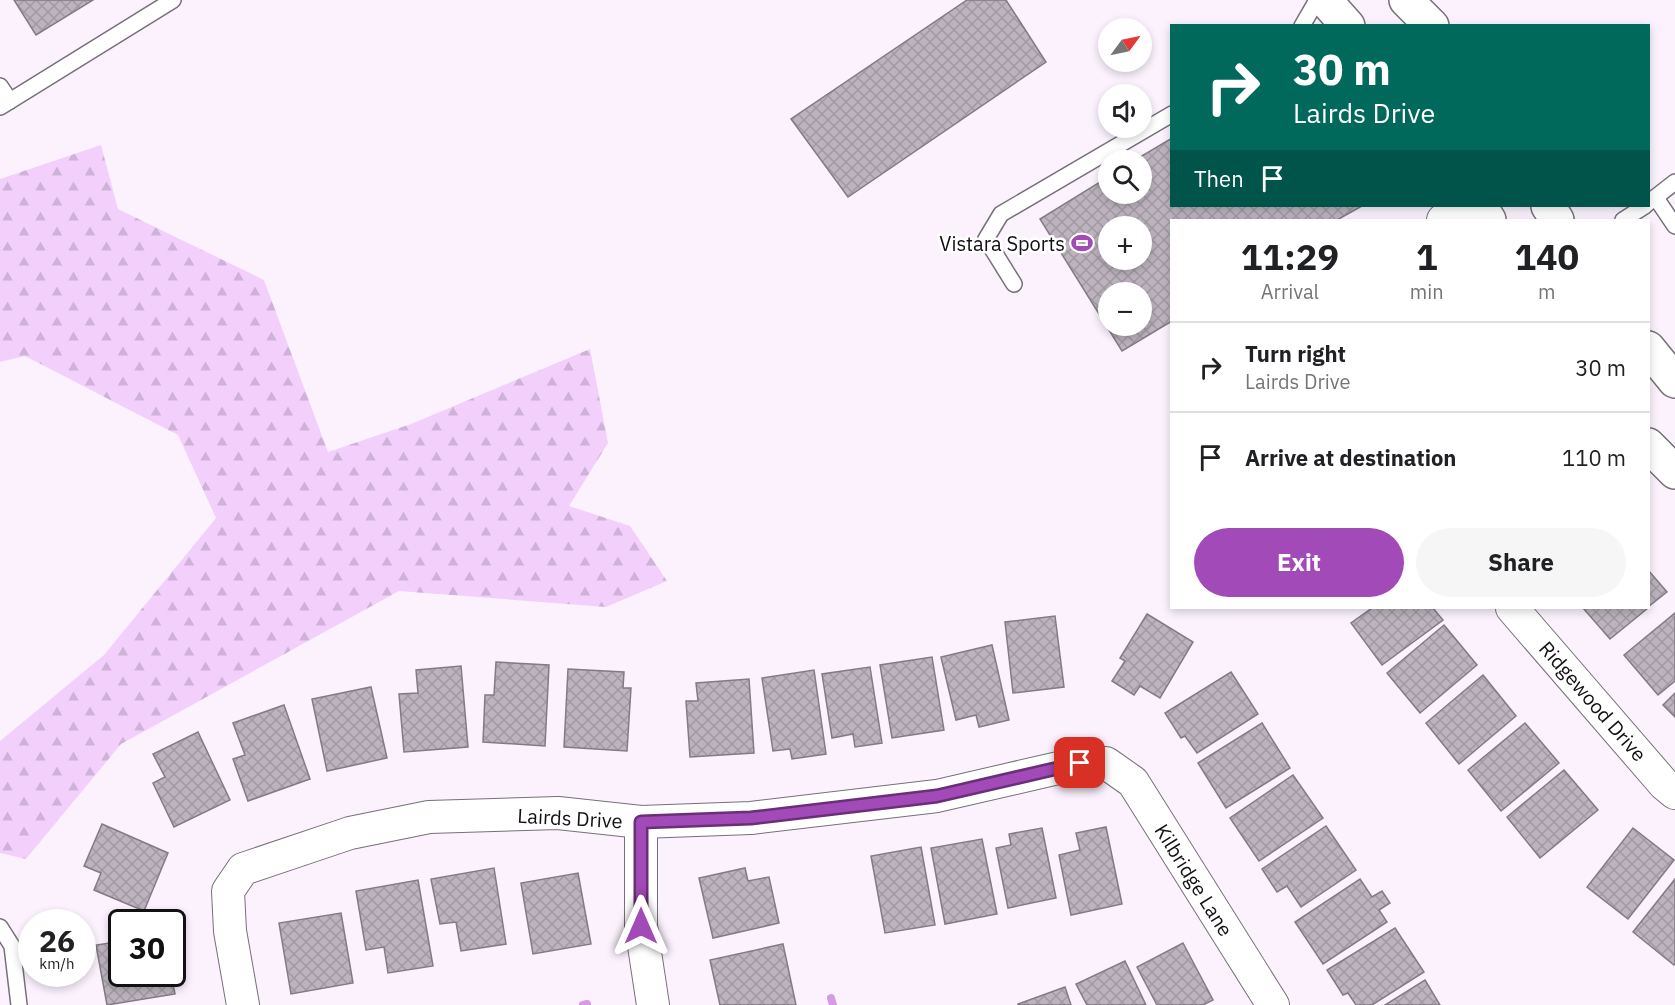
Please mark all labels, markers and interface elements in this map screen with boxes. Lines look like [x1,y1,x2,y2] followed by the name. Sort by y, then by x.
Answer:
[1098,18,1152,72] north arrow
[1098,18,1152,336] map controls
[1293,42,1391,97] text: 30 m
[1194,48,1272,126] icon: right
[1098,84,1152,138] button: sound
[1293,95,1435,130] text: Lairds Drive
[1098,150,1152,204] button: search
[1256,162,1289,195] icon: arrive
[1194,164,1244,193] text: Then
[1098,216,1152,270] button: +
[939,230,1065,257] place label: Vistara Sports
[1070,231,1094,255] sports icon: Vistara Sports
[1241,233,1339,280] text: 11:29
[1416,233,1438,280] text: 1
[1514,233,1579,280] text: 140
[1261,278,1319,305] text: Arrival
[1410,278,1444,305] text: min
[1538,278,1556,305] text: m
[1098,282,1152,336] button: −
[1245,339,1346,368] text: Turn right
[1194,351,1227,384] icon: right
[1575,353,1626,382] text: 30 m
[1245,368,1350,395] text: Lairds Drive
[1194,441,1227,474] icon: arrive
[1245,443,1456,472] text: Arrive at destination
[1562,443,1626,472] text: 110 m
[1194,528,1404,597] button: Exit
[1416,528,1626,597] button: Share
[1533,635,1653,767] street label: Ridgewood Drive
[1054,737,1105,788] pin
[1063,746,1096,779] icon: arrive
[517,802,623,834] street label: Lairds Drive
[1149,819,1239,941] street label: Kilbridge Lane
[609,894,673,958] position arrow
[108,909,186,987] speed limit sign: 30
[39,921,75,960] text: 26
[39,954,75,973] text: km/h

